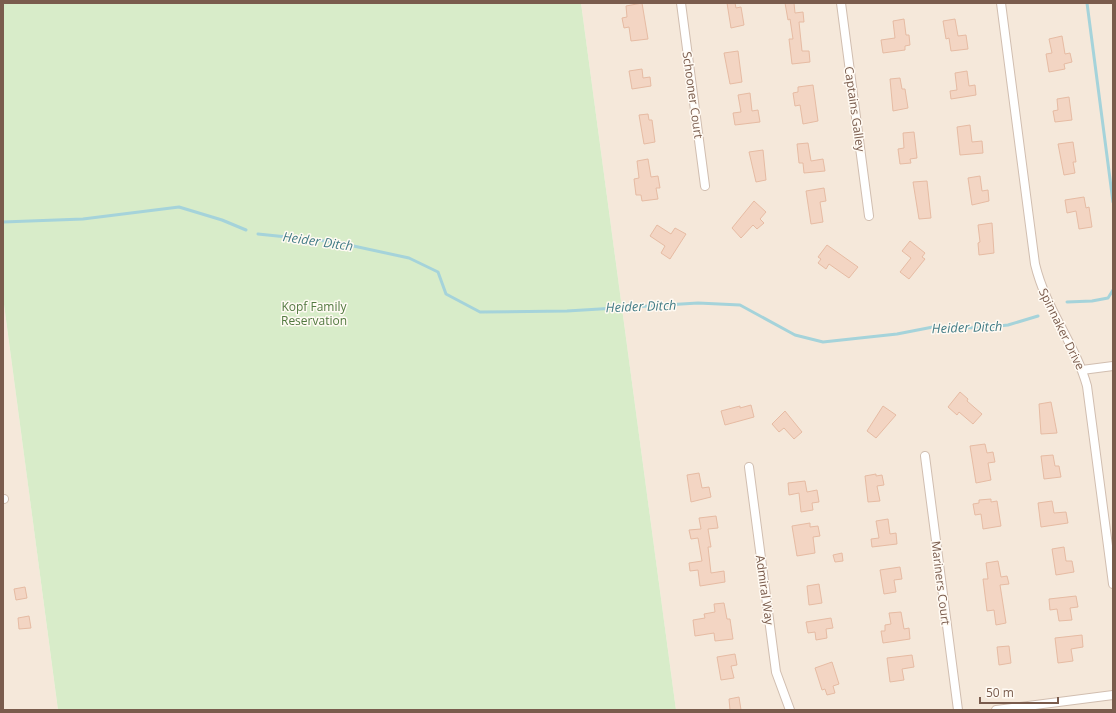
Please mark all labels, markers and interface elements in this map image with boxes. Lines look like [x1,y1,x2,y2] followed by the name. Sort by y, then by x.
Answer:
[678,50,708,140] street label: Schooner Court
[841,65,870,154] street label: Captains Galley
[282,227,354,255] water label: Heider Ditch
[1035,285,1089,373] street label: Spinnaker Drive
[605,296,677,316] water label: Heider Ditch
[281,298,348,329] park label: Kopf Family Reservation
[931,317,1003,337] water label: Heider Ditch
[927,540,955,626] street label: Mariners Court
[752,554,778,627] street label: Admiral Way
[980,679,1058,705] scale bar
[986,684,1014,701] text: 50 m

